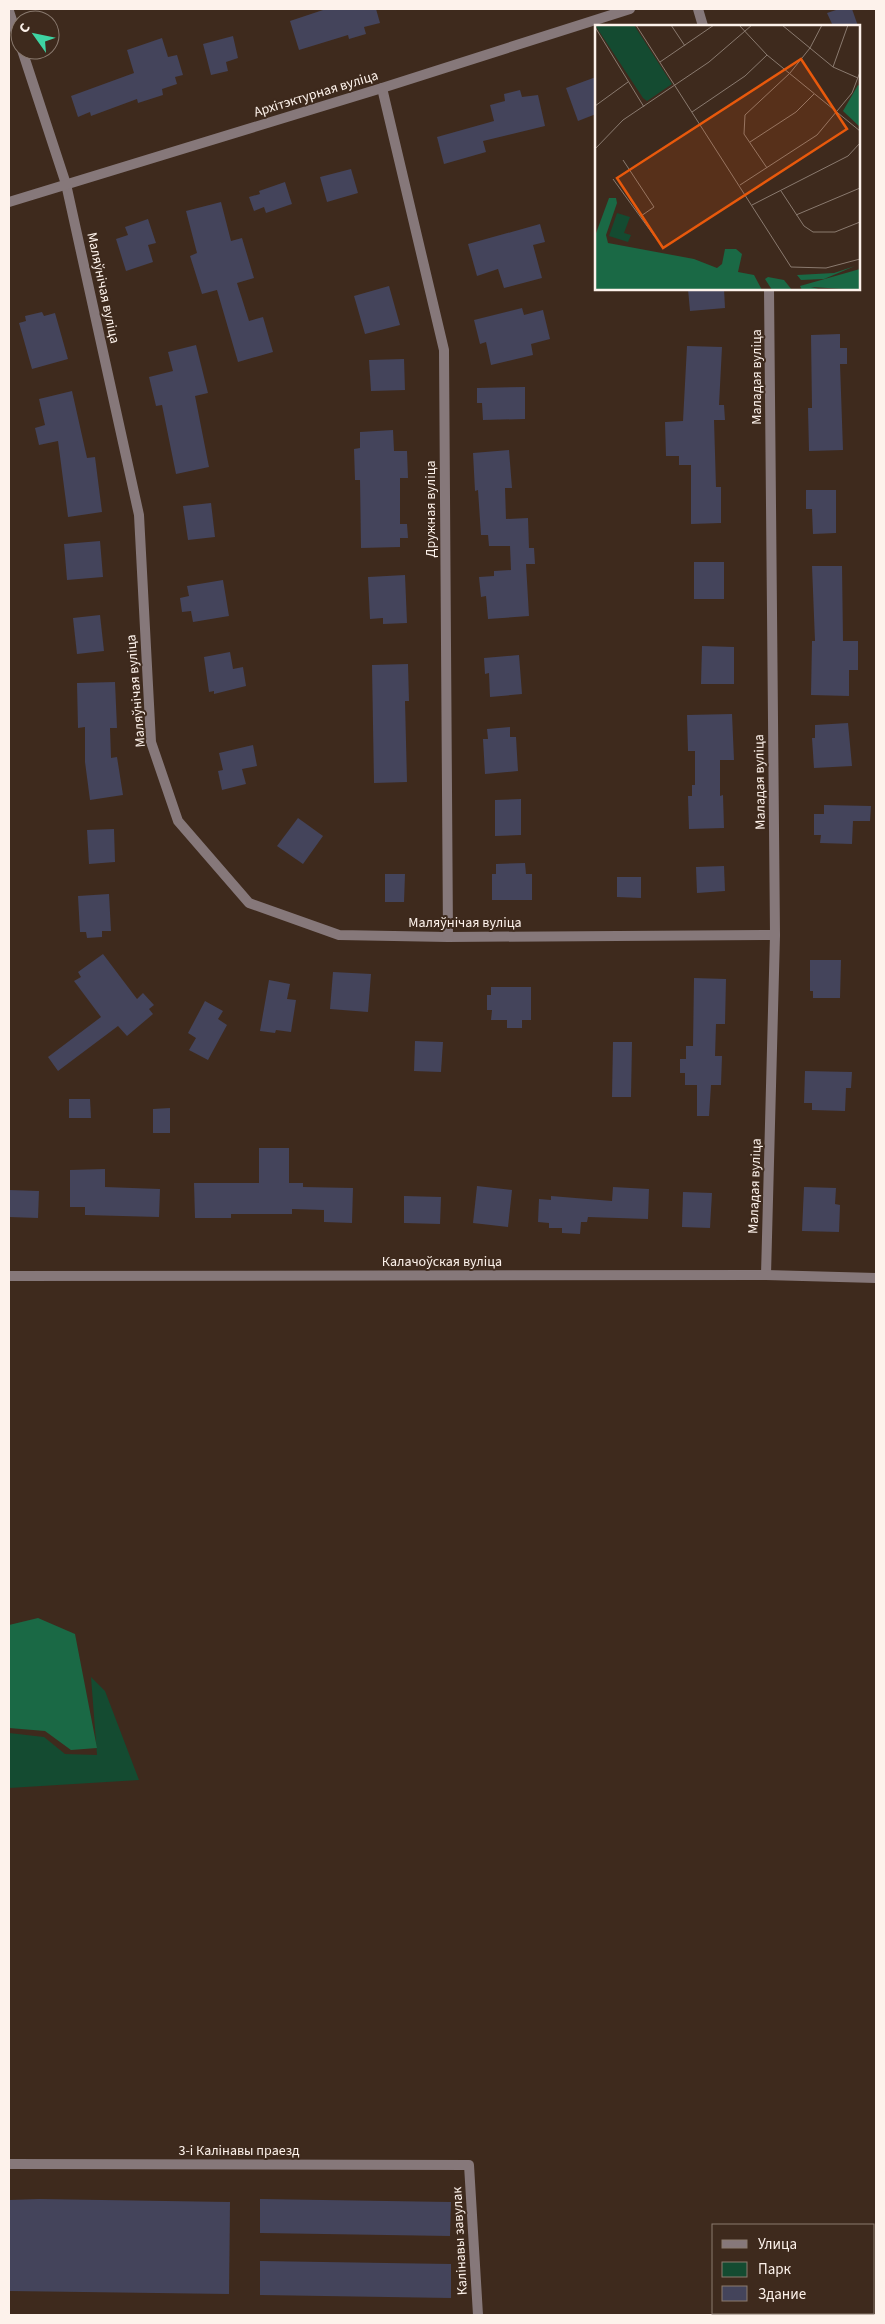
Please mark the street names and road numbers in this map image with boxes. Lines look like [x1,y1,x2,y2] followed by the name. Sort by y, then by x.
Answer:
[251,66,381,122] street label: Архітэктурная вуліца
[81,231,125,345] street label: Маляўнічая вуліца
[747,329,767,425] street label: Маладая вуліца
[421,460,441,558] street label: Дружная вуліца
[121,634,151,748] street label: Маляўнічая вуліца
[749,734,771,830] street label: Маладая вуліца
[408,913,522,933] street label: Маляўнічая вуліца
[743,1138,767,1234] street label: Маладая вуліца
[382,1252,502,1272] street label: Калачоўская вуліца
[178,2141,300,2161] street label: 3-і Калінавы праезд
[447,2186,473,2296] street label: Калінавы завулак

